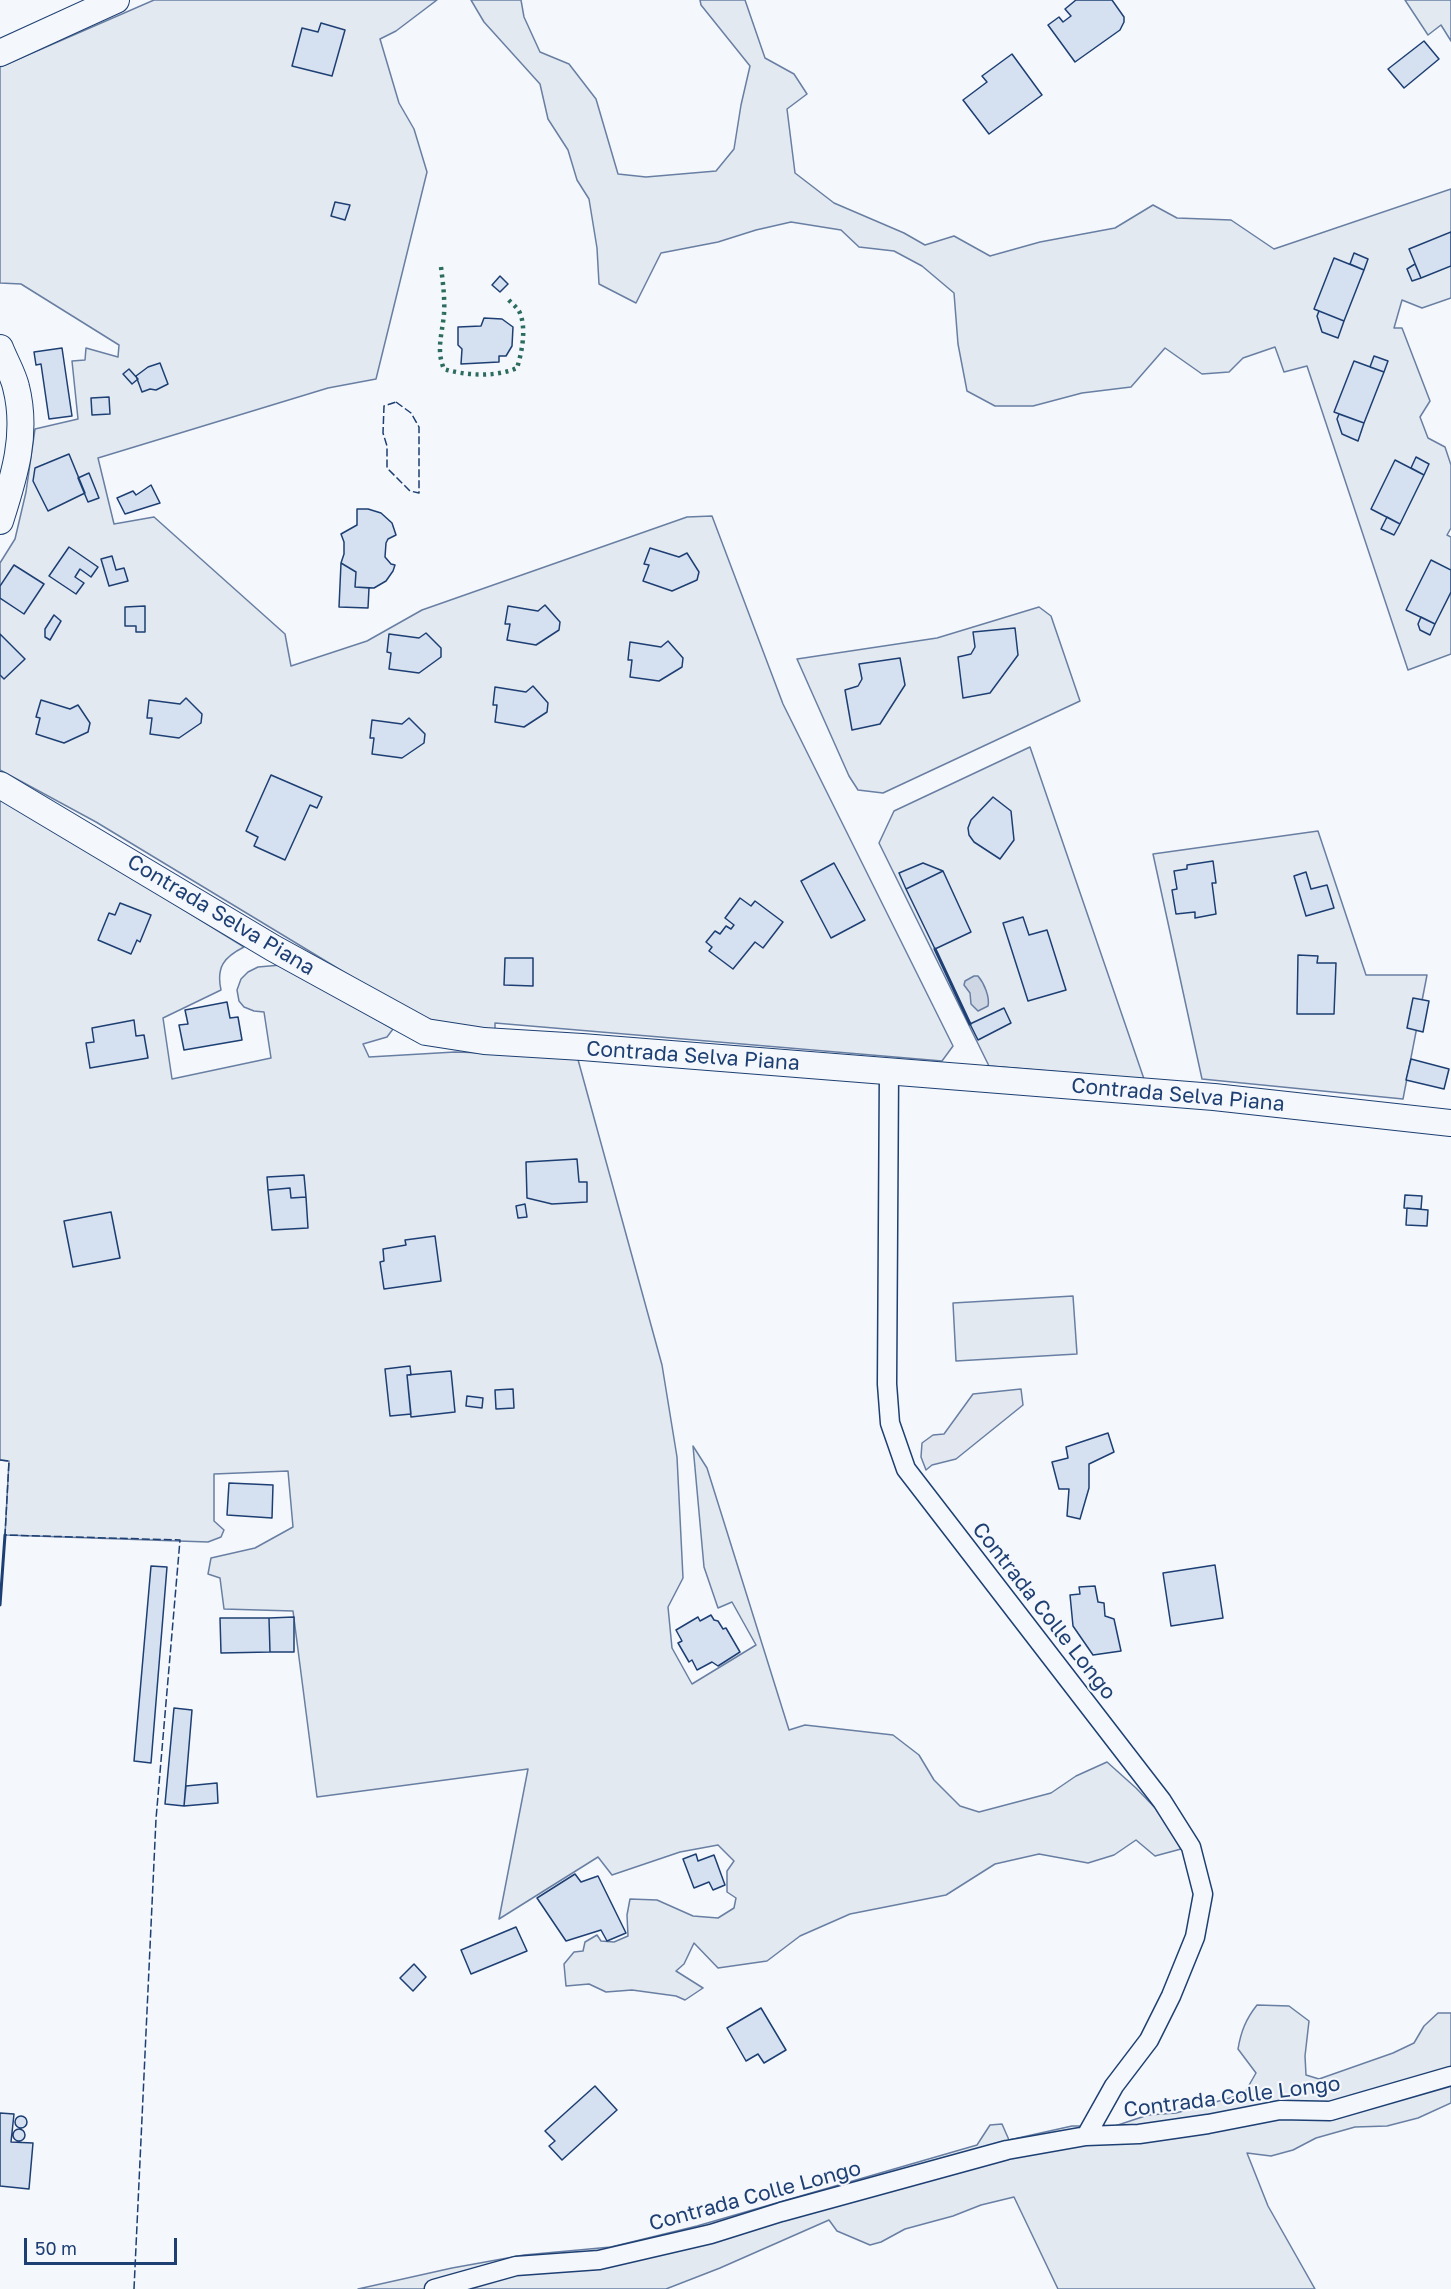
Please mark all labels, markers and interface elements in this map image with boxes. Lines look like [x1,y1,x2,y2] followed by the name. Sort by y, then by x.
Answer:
[123,849,319,981] street label: Contrada Selva Piana
[585,1036,801,1076] street label: Contrada Selva Piana
[1070,1073,1286,1117] street label: Contrada Selva Piana
[967,1517,1121,1705] street label: Contrada Colle Longo
[1122,2071,1342,2123] street label: Contrada Colle Longo
[646,2156,864,2236] street label: Contrada Colle Longo
[27,2226,180,2264] scale bar
[35,2237,77,2259] text: 50 m

